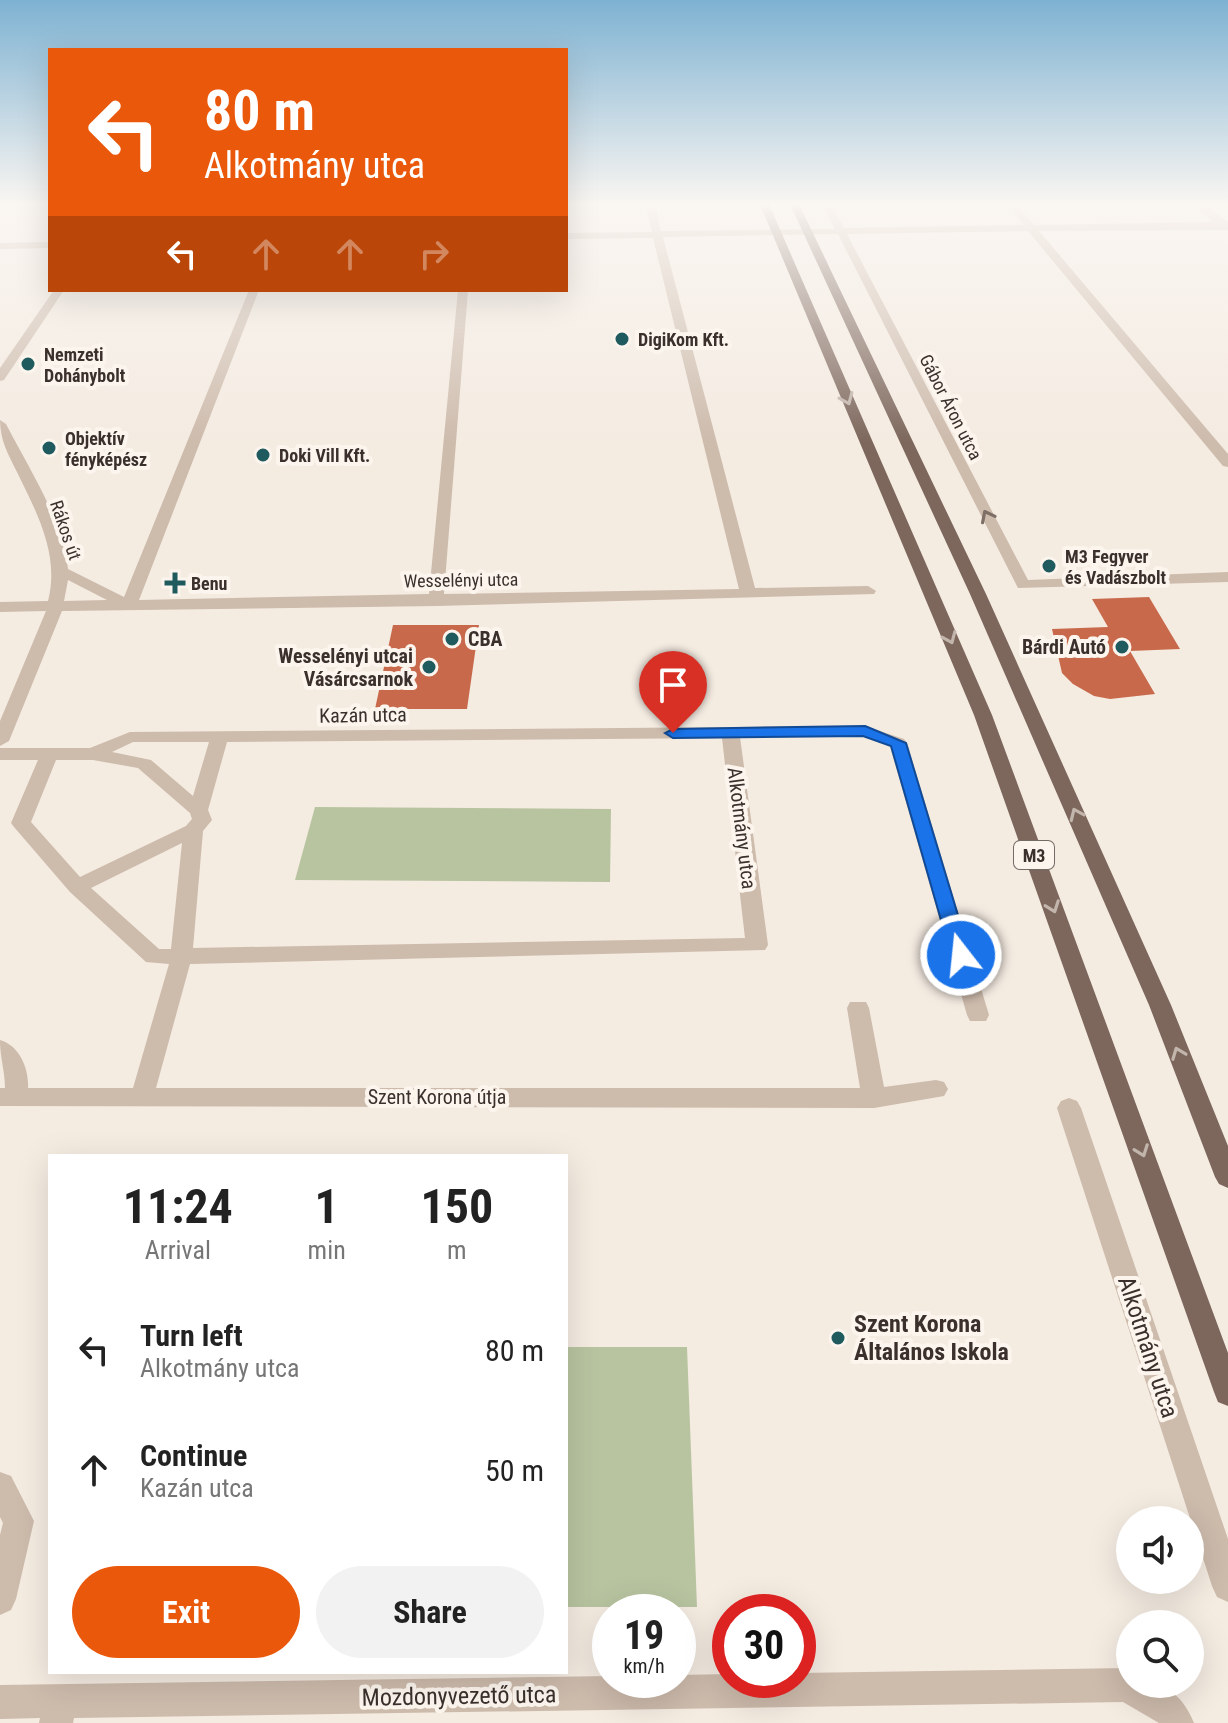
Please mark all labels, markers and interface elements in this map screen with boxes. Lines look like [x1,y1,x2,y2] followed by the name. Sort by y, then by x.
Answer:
[204,78,315,144] text: 80 m
[72,80,176,184] icon: left
[204,145,425,187] text: Alkotmány utca
[160,232,204,276] icon: left
[244,232,288,276] icon: ahead
[328,232,372,276] icon: ahead
[412,232,456,276] icon: right
[638,329,729,350] place label: DigiKom Kft.
[613,330,631,348] marker: DigiKom Kft.
[44,344,126,386] place label: Nemzeti Dohánybolt
[915,351,987,463] street label: Gábor Áron utca
[19,355,37,373] marker: Nemzeti Dohánybolt
[838,391,854,405] one-way arrow
[65,428,147,470] place label: Objektív fényképész
[40,439,58,457] marker: Objektív fényképész
[279,445,370,466] place label: Doki Vill Kft.
[254,446,272,464] marker: Doki Vill Kft.
[46,497,86,563] street label: Rákos út
[981,510,997,525] one-way arrow
[1065,546,1167,588] place label: M3 Fegyver és Vadászbolt
[1040,557,1058,575] marker: M3 Fegyver és Vadászbolt
[403,569,519,591] street label: Wesselényi utca
[191,573,227,594] place label: Benu
[166,574,184,592] marker: Benu
[468,627,503,651] place label: CBA
[443,630,461,648] marker: CBA
[940,630,956,644] one-way arrow
[1022,635,1106,659] place label: Bárdi Autó
[1113,638,1131,656] marker: Bárdi Autó
[278,644,413,691] place label: Wesselényi utcai Vásárcsarnok
[639,651,707,733] pin
[420,658,438,676] marker: Wesselényi utcai Vásárcsarnok
[651,663,695,707] icon: arrive
[319,702,407,728] street label: Kazán utca
[723,766,761,890] street label: Alkotmány utca
[1069,808,1085,822] one-way arrow
[1014,841,1054,869] road number: M3
[1043,899,1060,913] one-way arrow
[919,913,1003,997] position arrow
[1171,1047,1188,1061] one-way arrow
[368,1085,506,1109] street label: Szent Korona útja
[1132,1143,1149,1157] one-way arrow
[123,1178,233,1235] text: 11:24
[315,1178,339,1235] text: 1
[420,1178,493,1235] text: 150
[145,1235,211,1265] text: Arrival
[308,1235,346,1265] text: min
[447,1235,467,1265] text: m
[1112,1273,1184,1421] street label: Alkotmány utca
[854,1310,1009,1366] place label: Szent Korona Általános Iskola
[140,1318,243,1353] text: Turn left
[72,1328,116,1372] icon: left
[829,1329,847,1347] marker: Szent Korona Általános Iskola
[485,1333,544,1368] text: 80 m
[140,1353,300,1383] text: Alkotmány utca
[140,1438,247,1473] text: Continue
[72,1448,116,1492] icon: ahead
[485,1453,544,1488] text: 50 m
[140,1473,254,1503] text: Kazán utca
[1116,1506,1204,1698] map controls
[1116,1506,1204,1594] button: sound
[72,1566,300,1658] button: Exit
[316,1566,544,1658] button: Share
[712,1594,816,1698] speed limit sign: 30
[1116,1610,1204,1698] button: search
[624,1612,664,1659] text: 19
[623,1654,665,1678] text: km/h
[361,1680,557,1712] street label: Mozdonyvezető utca

